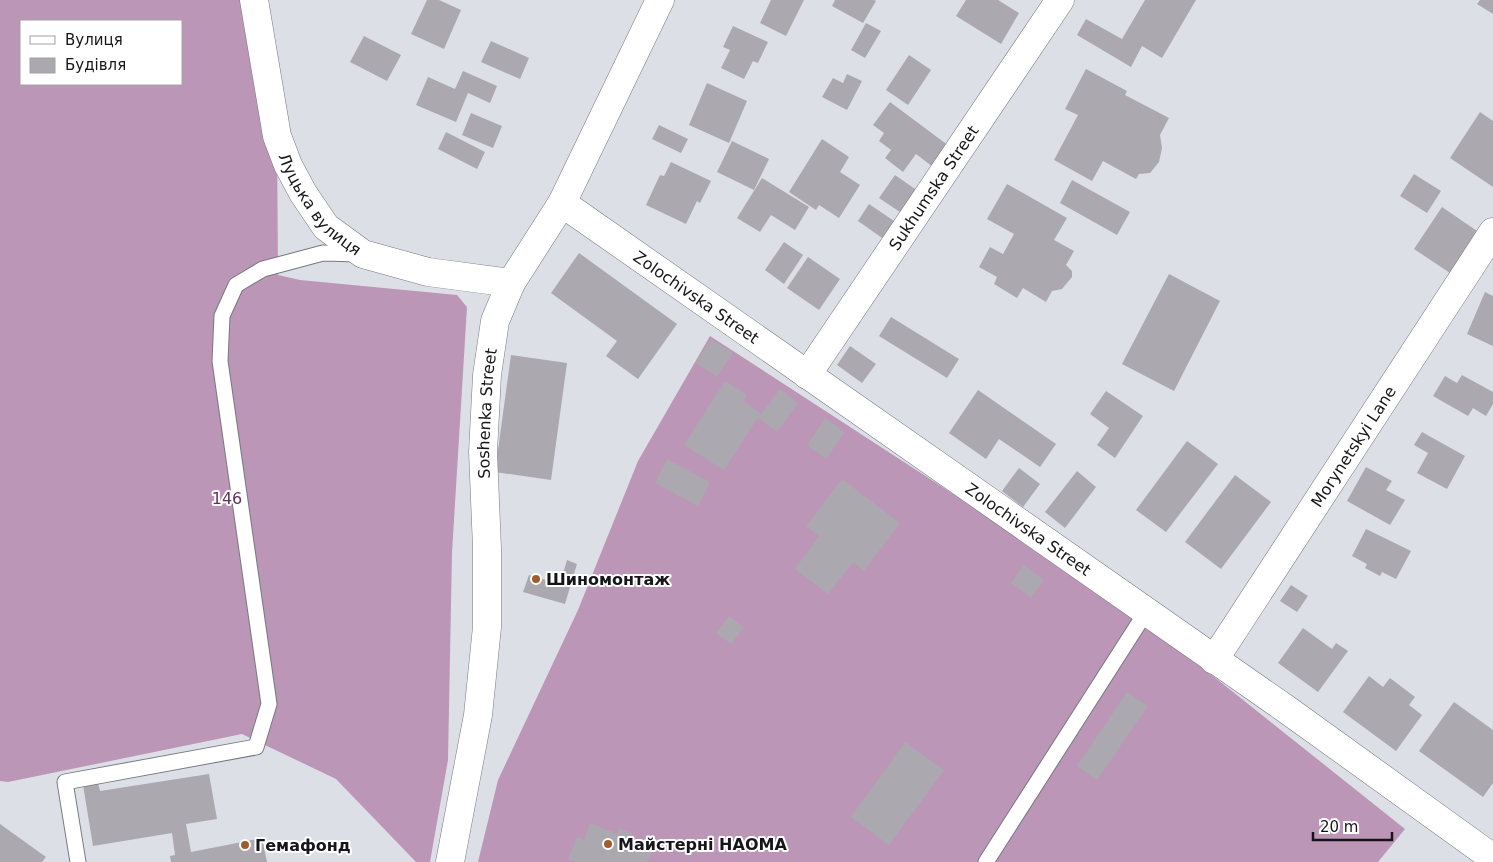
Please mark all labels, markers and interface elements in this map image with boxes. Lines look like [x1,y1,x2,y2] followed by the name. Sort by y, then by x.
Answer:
[20,20,182,85] legend
[65,31,123,49] text: Вулиця
[65,56,126,74] text: Будівля
[885,122,982,254] street label: Sukhumska Street
[275,150,365,259] street label: Луцька вулиця
[630,247,763,347] street label: Zolochivska Street
[473,347,500,479] street label: Soshenka Street
[1307,382,1400,511] street label: Morynetskyi Lane
[962,479,1095,579] street label: Zolochivska Street
[212,489,242,508] park label: 146
[546,570,670,589] place label: Шиномонтаж
[530,573,542,585] marker: Шиномонтаж
[1313,810,1392,842] scale bar
[1320,818,1358,836] text: 20 m
[618,835,787,854] place label: Майстерні НАОМА
[255,836,351,855] place label: Гемафонд
[602,838,614,850] marker: Майстерні НАОМА
[239,839,251,851] marker: Гемафонд

